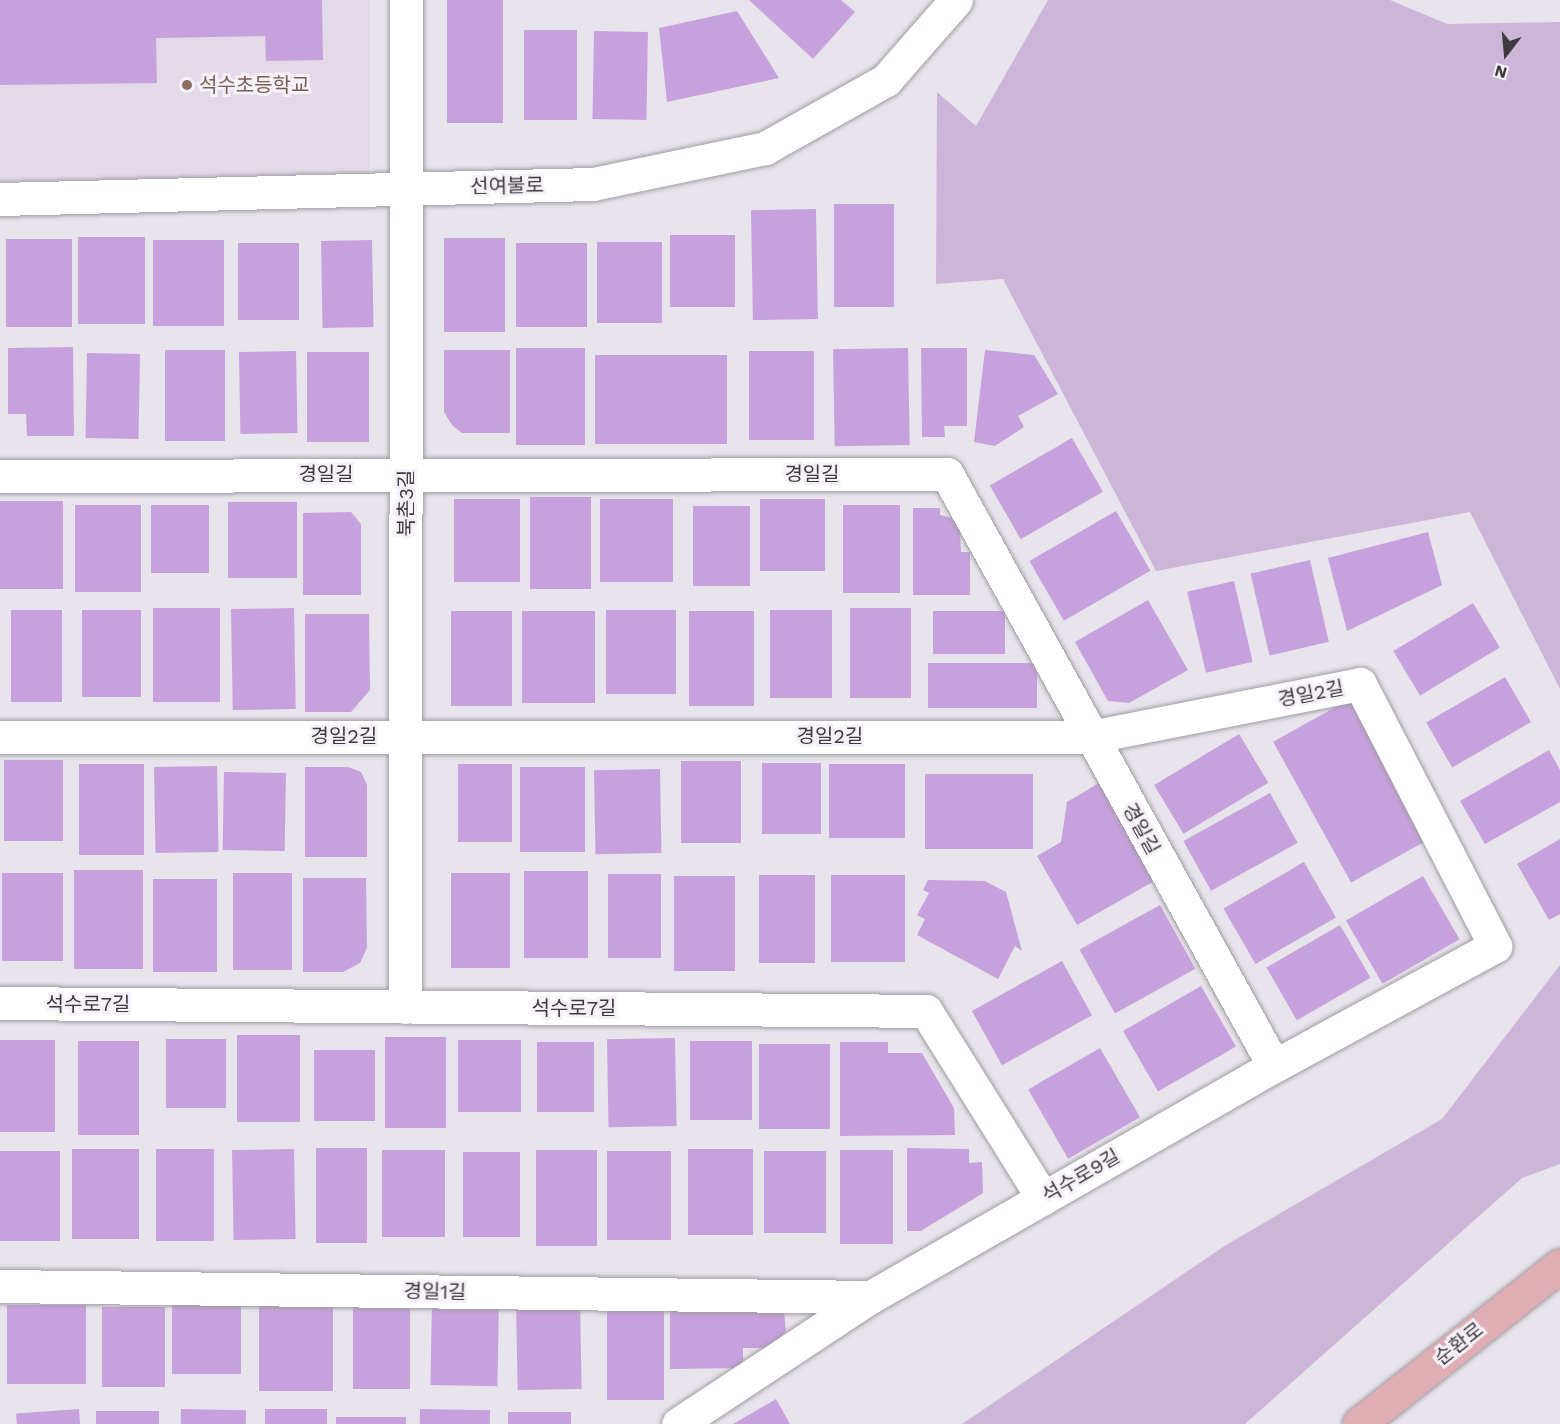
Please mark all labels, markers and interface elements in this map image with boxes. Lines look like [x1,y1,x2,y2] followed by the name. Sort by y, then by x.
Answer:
[1476,24,1536,84] north arrow
[1493,61,1509,83] text: N
[199,73,309,97] place label: 석수초등학교
[180,78,194,92] marker: 석수초등학교
[470,173,544,199] street label: 선여불로
[298,462,354,486] street label: 경일길
[784,462,840,486] street label: 경일길
[394,470,418,536] street label: 북촌3길
[1276,676,1346,712] street label: 경일2길
[311,724,377,748] street label: 경일2길
[797,724,863,748] street label: 경일2길
[1117,799,1165,859] street label: 경일길
[46,992,130,1016] street label: 석수로7길
[532,996,616,1020] street label: 석수로7길
[1038,1144,1124,1208] street label: 석수로9길
[403,1279,467,1305] street label: 경일1길
[1430,1318,1488,1370] street label: 순환로

